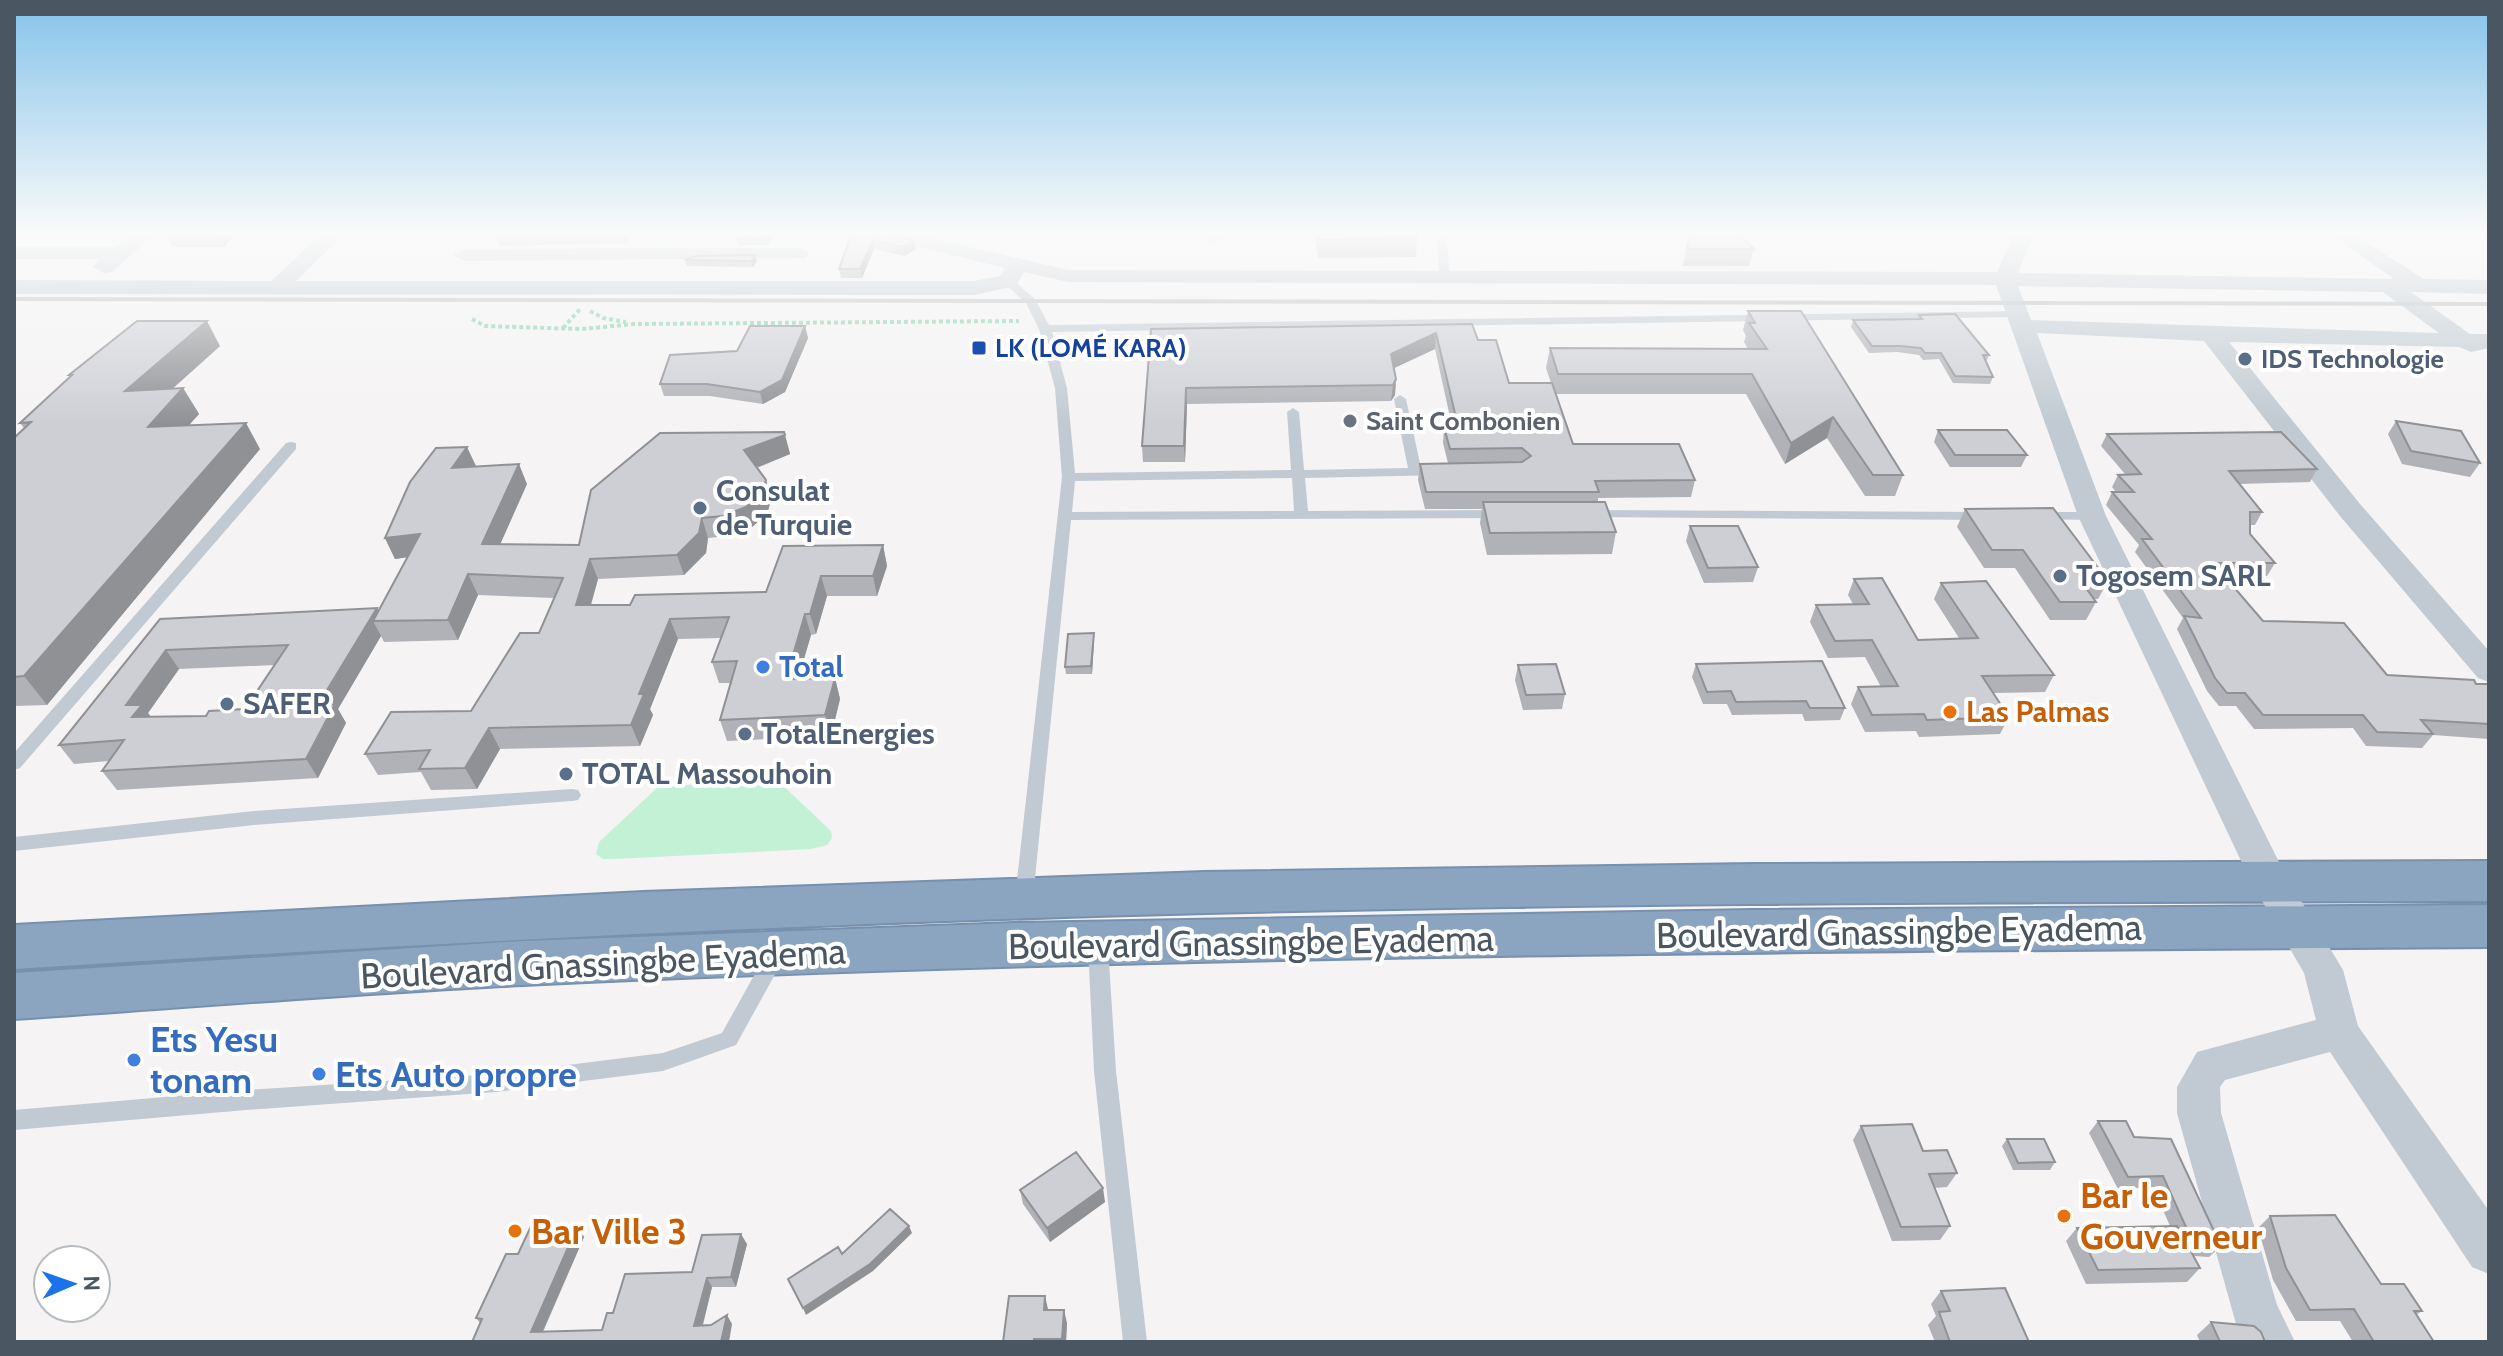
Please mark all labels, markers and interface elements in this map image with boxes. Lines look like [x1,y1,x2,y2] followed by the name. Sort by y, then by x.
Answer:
[995,332,1186,364] place label: LK (LOMÉ KARA)
[970,339,988,357] marker: LK (LOMÉ KARA)
[2261,343,2444,375] place label: IDS Technologie
[2236,350,2254,368] marker: IDS Technologie
[1366,405,1560,437] place label: Saint Combonien
[1341,412,1359,430] marker: Saint Combonien
[716,472,852,543] place label: Consulat de Turquie
[691,499,709,517] marker: Consulat de Turquie
[2076,557,2270,594] place label: Togosem SARL
[2051,567,2069,585] marker: Togosem SARL
[779,648,844,685] place label: Total
[754,658,772,676] marker: Total
[243,685,331,722] place label: SAFER
[1966,693,2109,730] place label: Las Palmas
[218,695,236,713] marker: SAFER
[1941,703,1959,721] marker: Las Palmas
[761,715,935,752] place label: TotalEnergies
[736,725,754,743] marker: TotalEnergies
[582,755,832,792] place label: TOTAL Massouhoin
[557,765,575,783] marker: TOTAL Massouhoin
[1656,905,2142,957] street label: Boulevard Gnassingbe Eyadema
[1008,916,1494,968] street label: Boulevard Gnassingbe Eyadema
[359,928,847,998] street label: Boulevard Gnassingbe Eyadema
[150,1017,278,1102] place label: Ets Yesu tonam
[125,1051,143,1069] marker: Ets Yesu tonam
[335,1052,577,1096] place label: Ets Auto propre
[310,1065,328,1083] marker: Ets Auto propre
[2080,1173,2262,1258] place label: Bar le Gouverneur
[2055,1207,2073,1225] marker: Bar le Gouverneur
[531,1209,687,1253] place label: Bar Ville 3
[506,1222,524,1240] marker: Bar Ville 3
[32,1244,112,1324] north arrow
[78,1275,105,1292] text: N

